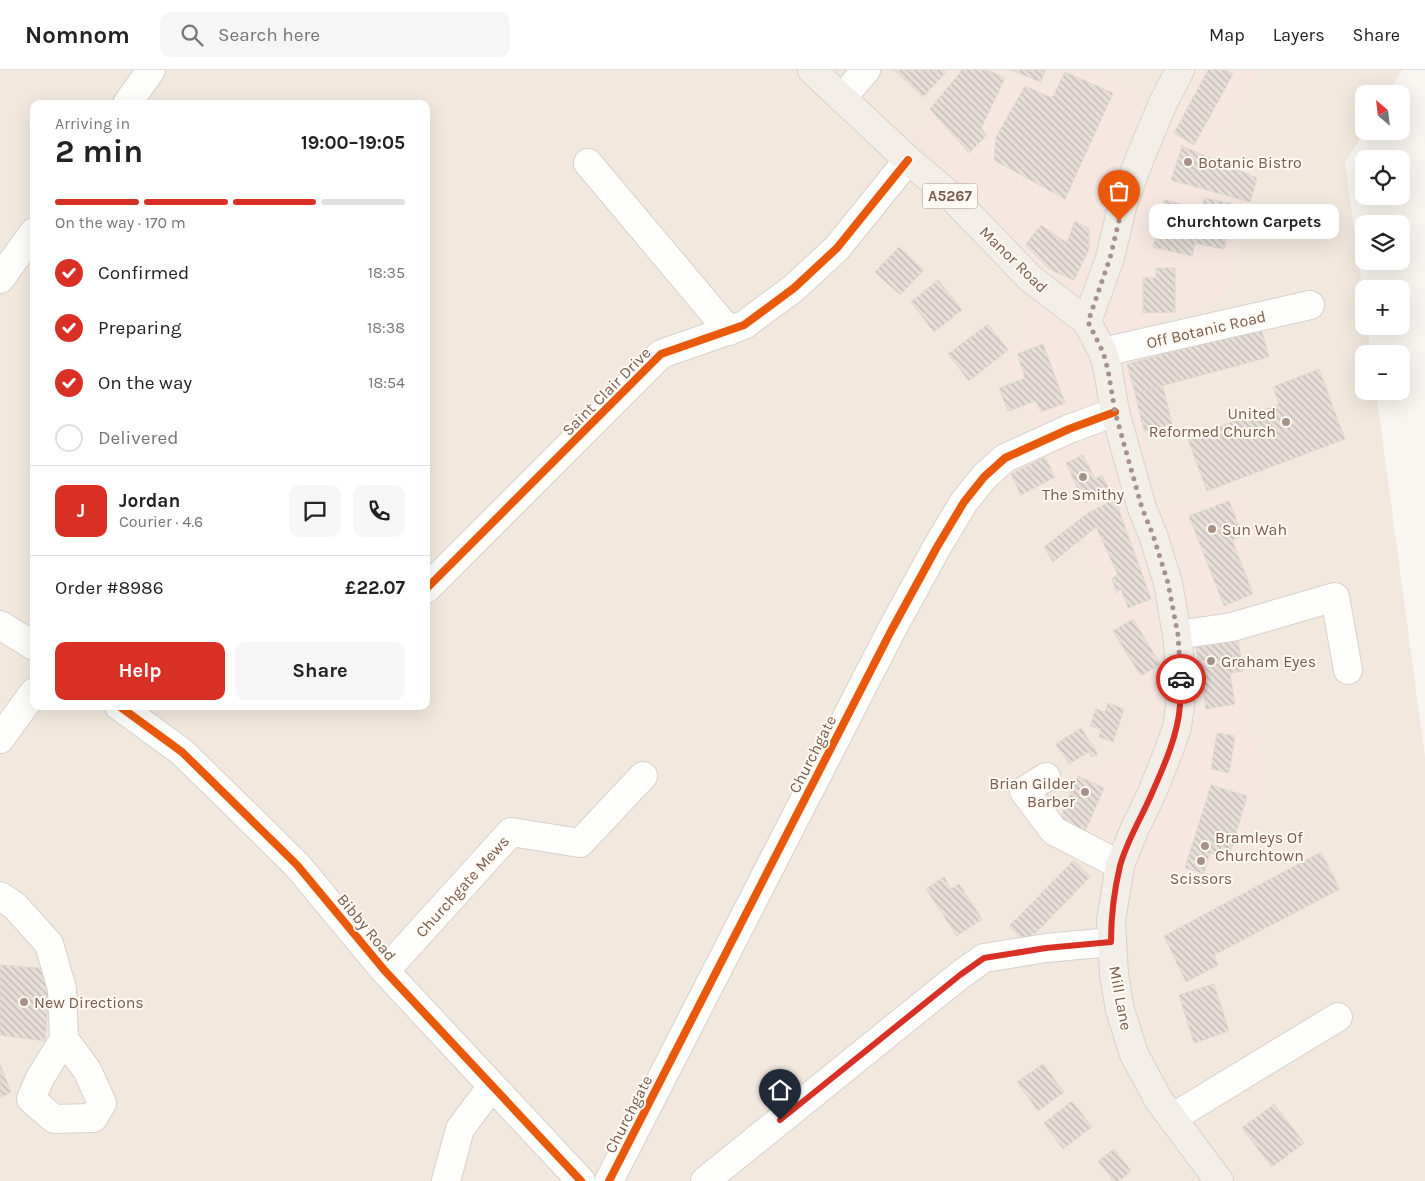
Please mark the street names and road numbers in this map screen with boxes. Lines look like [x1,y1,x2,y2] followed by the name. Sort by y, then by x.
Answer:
[922,184,978,208] road number: A5267
[976,222,1052,296] street label: Manor Road
[1145,307,1268,352] street label: Off Botanic Road
[558,343,655,440] street label: Saint Clair Drive
[785,712,840,796] street label: Churchgate
[412,831,513,941] street label: Churchgate Mews
[333,890,400,965] street label: Bibby Road
[1105,964,1136,1032] street label: Mill Lane
[601,1072,656,1156] street label: Churchgate

